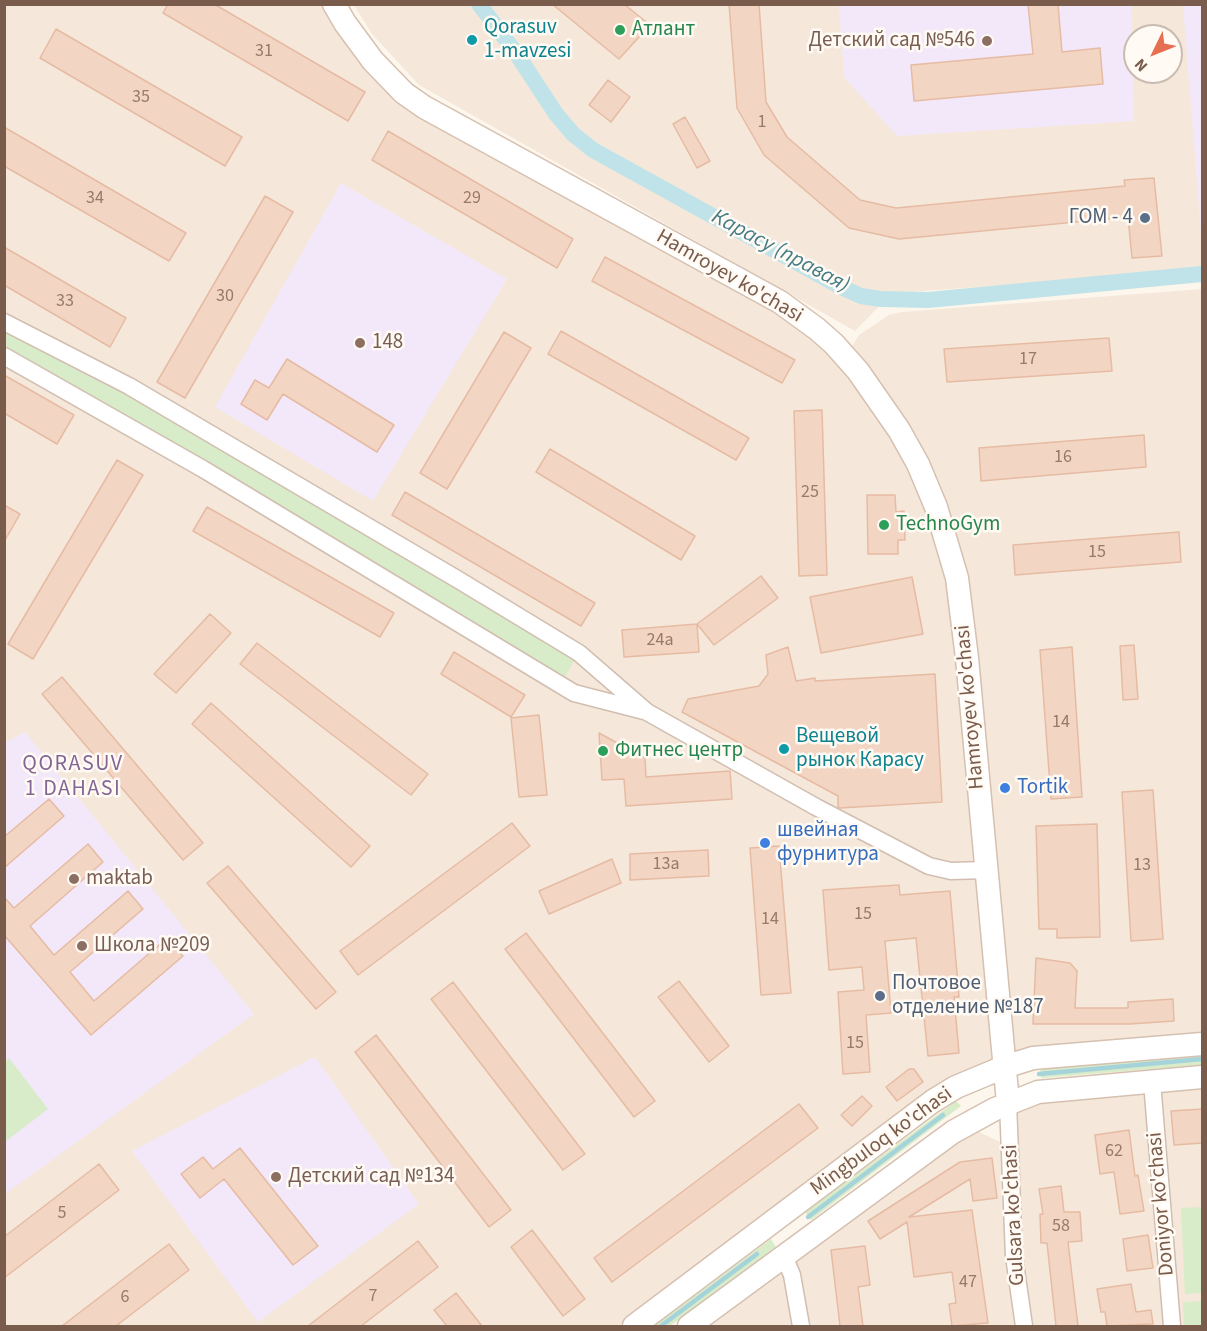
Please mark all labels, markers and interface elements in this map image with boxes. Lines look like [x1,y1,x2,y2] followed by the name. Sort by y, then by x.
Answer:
[484,15,571,65] place label: Qorasuv 1-mavzesi
[632,17,695,43] place label: Атлант
[613,23,627,37] marker: Атлант
[1123,24,1183,84] north arrow
[809,28,975,54] place label: Детский сад №546
[465,33,479,47] marker: Qorasuv 1-mavzesi
[980,34,994,48] marker: Детский сад №546
[255,41,273,63] house number: 31
[1130,54,1153,76] text: N
[132,87,150,109] house number: 35
[758,112,766,134] house number: 1
[86,188,104,210] house number: 34
[463,188,481,210] house number: 29
[707,205,853,299] water label: Карасу (правая)
[1069,205,1133,231] place label: ГОМ - 4
[1138,211,1152,225] marker: ГОМ - 4
[651,225,807,329] street label: Hamroyev ko'chasi
[216,286,234,308] house number: 30
[56,291,74,313] house number: 33
[372,330,403,356] place label: 148
[353,336,367,350] marker: 148
[1019,349,1037,371] house number: 17
[1054,447,1072,469] house number: 16
[801,482,819,504] house number: 25
[896,512,1000,538] place label: TechnoGym
[877,518,891,532] marker: TechnoGym
[1088,542,1106,564] house number: 15
[951,624,991,790] street label: Hamroyev ko'chasi
[647,630,673,652] house number: 24а
[1052,712,1070,734] house number: 14
[796,724,924,774] place label: Вещевой рынок Карасу
[615,738,743,764] place label: Фитнес центр
[777,742,791,756] marker: Вещевой рынок Карасу
[596,744,610,758] marker: Фитнес центр
[22,752,124,804] district label: QORASUV 1 DAHASI
[1017,775,1068,801] place label: Tortik
[998,781,1012,795] marker: Tortik
[777,818,879,868] place label: швейная фурнитура
[758,836,772,850] marker: швейная фурнитура
[653,854,679,876] house number: 13а
[1133,855,1151,877] house number: 13
[86,866,153,892] place label: maktab
[67,872,81,886] marker: maktab
[854,904,872,926] house number: 15
[761,909,779,931] house number: 14
[94,933,210,959] place label: Школа №209
[75,939,89,953] marker: Школа №209
[892,971,1044,1021] place label: Почтовое отделение №187
[873,989,887,1003] marker: Почтовое отделение №187
[846,1033,864,1055] house number: 15
[806,1082,958,1202] street label: Mingbuloq ko'chasi
[1143,1131,1181,1277] street label: Doniyor ko'chasi
[1105,1141,1123,1163] house number: 62
[999,1144,1031,1286] street label: Gulsara ko'chasi
[288,1164,454,1190] place label: Детский сад №134
[269,1170,283,1184] marker: Детский сад №134
[58,1203,66,1225] house number: 5
[1052,1216,1070,1238] house number: 58
[959,1272,977,1294] house number: 47
[369,1286,377,1308] house number: 7
[121,1287,129,1309] house number: 6

